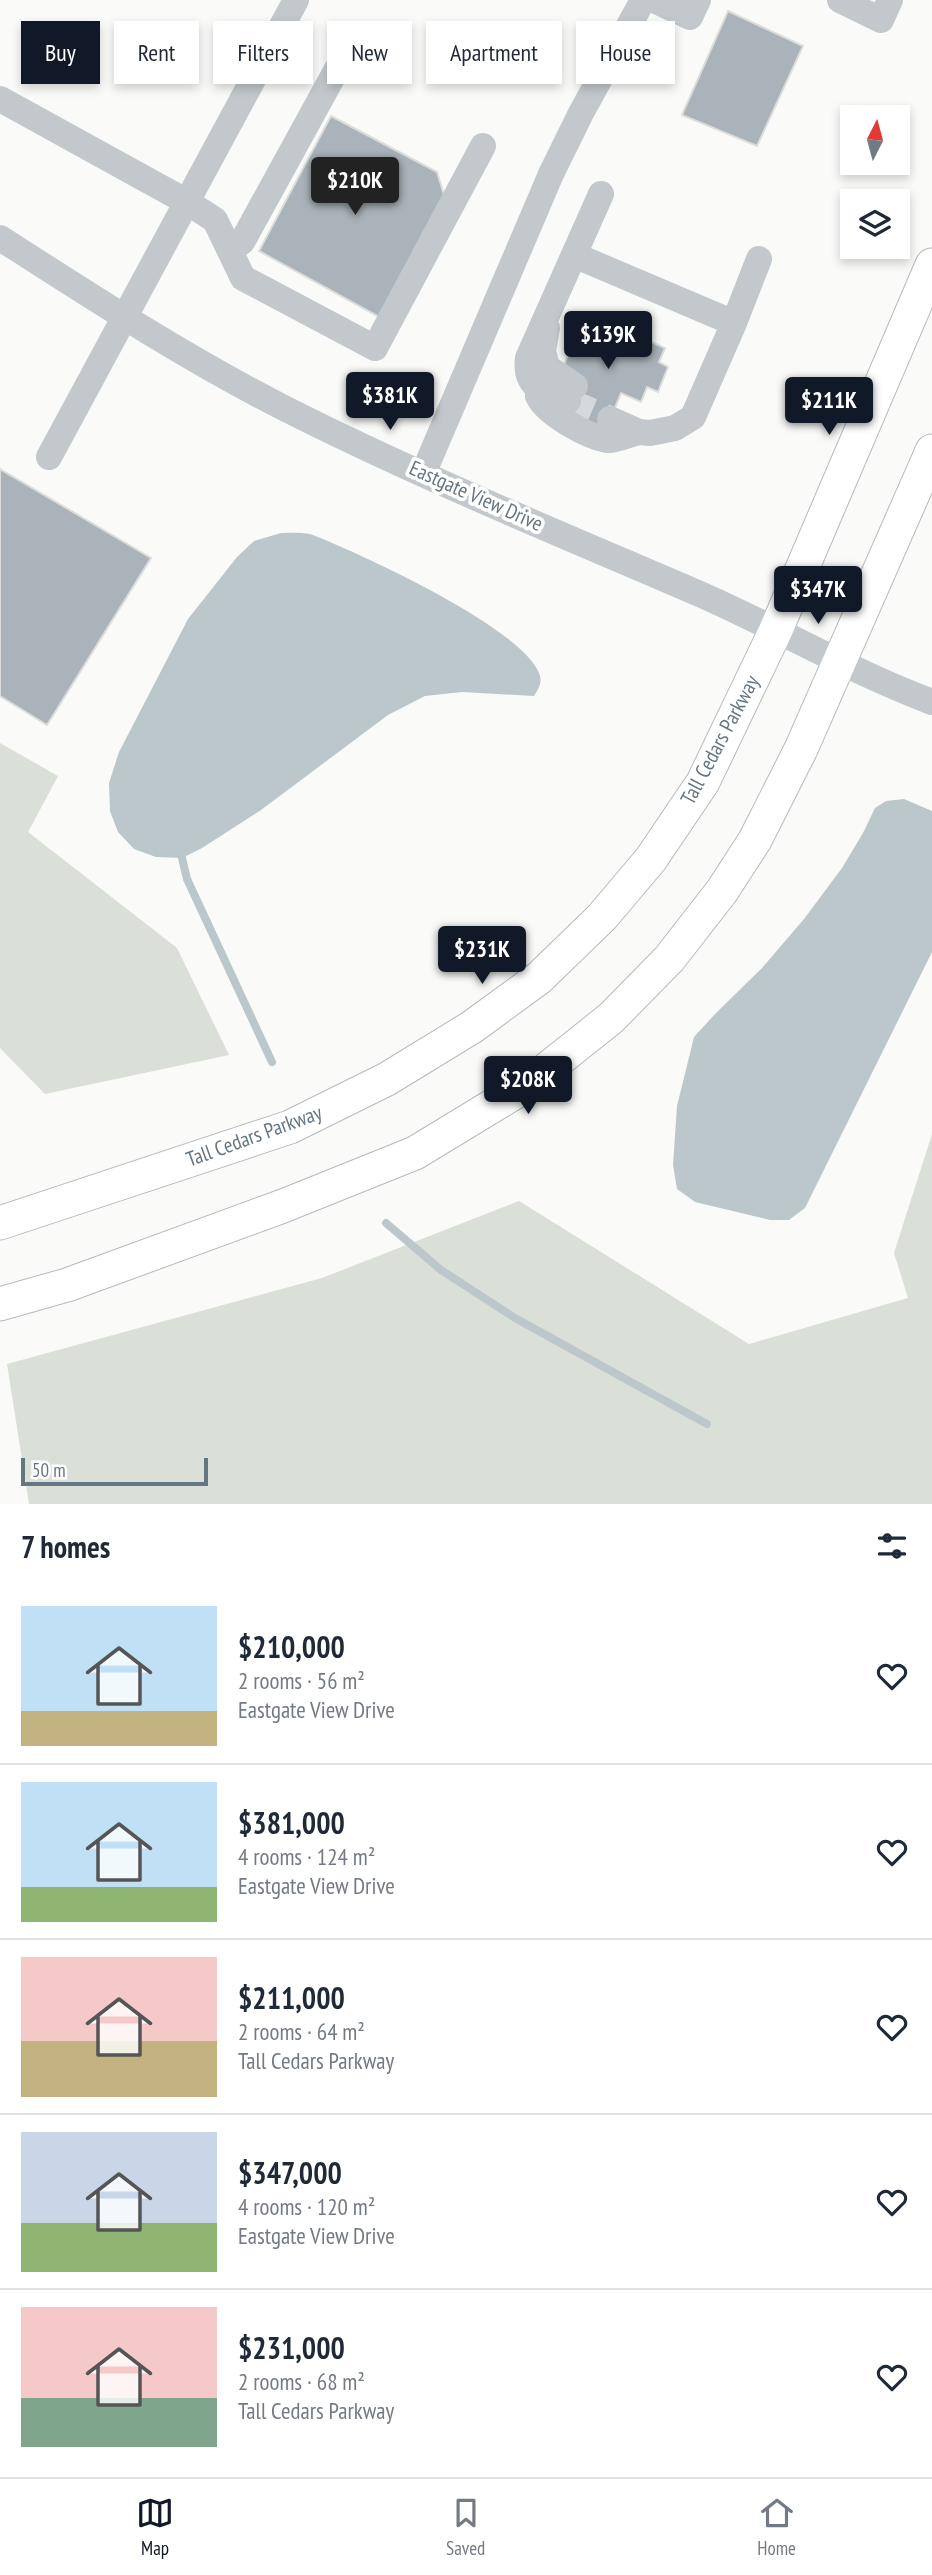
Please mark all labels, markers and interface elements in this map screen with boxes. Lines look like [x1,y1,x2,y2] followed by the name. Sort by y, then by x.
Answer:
[21,21,100,84] chip: Buy
[114,21,199,84] chip: Rent
[213,21,313,84] chip: Filters
[327,21,412,84] chip: New
[426,21,562,84] chip: Apartment
[576,21,675,84] chip: House
[840,105,910,175] north arrow
[840,105,910,259] map controls
[306,158,404,217] pin: $210K
[327,165,383,194] text: $210K
[840,189,910,259] button: layers
[559,312,657,371] pin: $139K
[580,319,636,348] text: $139K
[341,372,439,432] pin: $381K
[780,378,878,437] pin: $211K
[362,380,418,409] text: $381K
[801,385,857,414] text: $211K
[405,454,547,537] street label: Eastgate View Drive
[769,566,867,626] pin: $347K
[790,574,846,603] text: $347K
[674,670,765,809] street label: Tall Cedars Parkway
[433,926,531,986] pin: $231K
[454,934,510,963] text: $231K
[479,1056,577,1116] pin: $208K
[500,1064,556,1093] text: $208K
[182,1098,326,1173] street label: Tall Cedars Parkway
[21,1455,208,1487] scale bar
[32,1458,66,1482] text: 50 m
[21,1527,110,1566] text: 7 homes
[873,1527,911,1565] icon: filters
[238,1627,345,1666] text: $210,000
[77,1634,161,1718] icon: home
[873,1657,911,1695] icon: heart
[238,1666,365,1695] text: 2 rooms · 56 m²
[238,1695,395,1724] text: Eastgate View Drive
[238,1803,345,1842] text: $381,000
[77,1810,161,1894] icon: home
[873,1833,911,1871] icon: heart
[238,1842,375,1871] text: 4 rooms · 124 m²
[238,1871,395,1900] text: Eastgate View Drive
[238,1978,345,2017] text: $211,000
[77,1985,161,2069] icon: home
[873,2008,911,2046] icon: heart
[238,2017,365,2046] text: 2 rooms · 64 m²
[238,2046,394,2075] text: Tall Cedars Parkway
[238,2153,342,2192] text: $347,000
[77,2160,161,2244] icon: home
[873,2183,911,2221] icon: heart
[238,2192,375,2221] text: 4 rooms · 120 m²
[238,2221,395,2250] text: Eastgate View Drive
[238,2328,345,2367] text: $231,000
[77,2335,161,2419] icon: home
[873,2358,911,2396] icon: heart
[238,2367,365,2396] text: 2 rooms · 68 m²
[238,2396,394,2425] text: Tall Cedars Parkway
[136,2494,174,2560] tab: Map
[446,2494,485,2560] tab: Saved
[757,2494,796,2560] tab: Home

